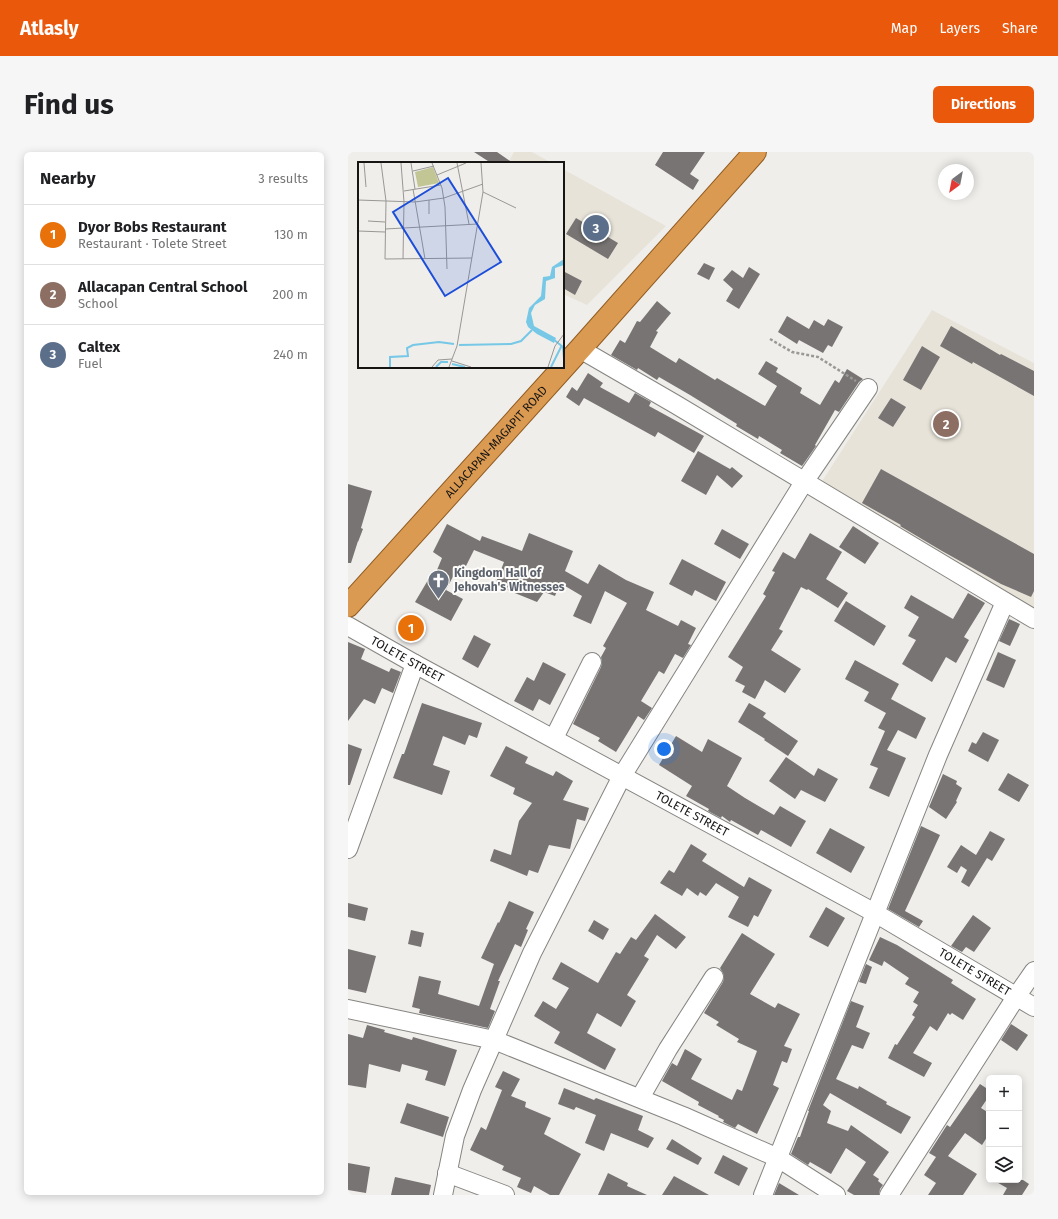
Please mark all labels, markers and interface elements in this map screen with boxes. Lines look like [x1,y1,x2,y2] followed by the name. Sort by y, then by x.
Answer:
[20,17,79,40] text: Atlasly
[891,20,917,37] text: Map
[939,20,980,37] text: Layers
[1002,20,1038,37] text: Share
[933,86,1034,123] button: Directions
[24,88,114,121] text: Find us
[358,162,564,368] inset map
[938,164,974,200] north arrow
[40,168,95,189] text: Nearby
[258,171,308,186] text: 3 results
[583,213,609,243] pin: 3
[78,218,227,236] text: Dyor Bobs Restaurant
[50,227,56,242] text: 1
[274,227,308,242] text: 130 m
[78,236,227,251] text: Restaurant · Tolete Street
[78,278,247,296] text: Allacapan Central School
[50,287,56,302] text: 2
[272,287,308,302] text: 200 m
[78,296,118,311] text: School
[78,338,120,356] text: Caltex
[50,347,56,362] text: 3
[273,347,308,362] text: 240 m
[78,356,102,371] text: Fuel
[442,383,550,501] street label: ALLACAPAN-MAGAPIT ROAD
[933,409,959,439] pin: 2
[453,566,565,594] place label: Kingdom Hall of Jehovah's Witnesses
[426,567,452,600] church icon: Kingdom Hall of Jehovah's Witnesses
[398,613,424,643] pin: 1
[368,633,447,686] street label: TOLETE STREET
[654,739,674,759] your location
[653,788,732,840] street label: TOLETE STREET
[936,945,1014,999] street label: TOLETE STREET
[986,1075,1022,1183] map controls
[986,1075,1022,1111] button: +
[986,1111,1022,1147] button: −
[986,1147,1022,1183] button: layers

